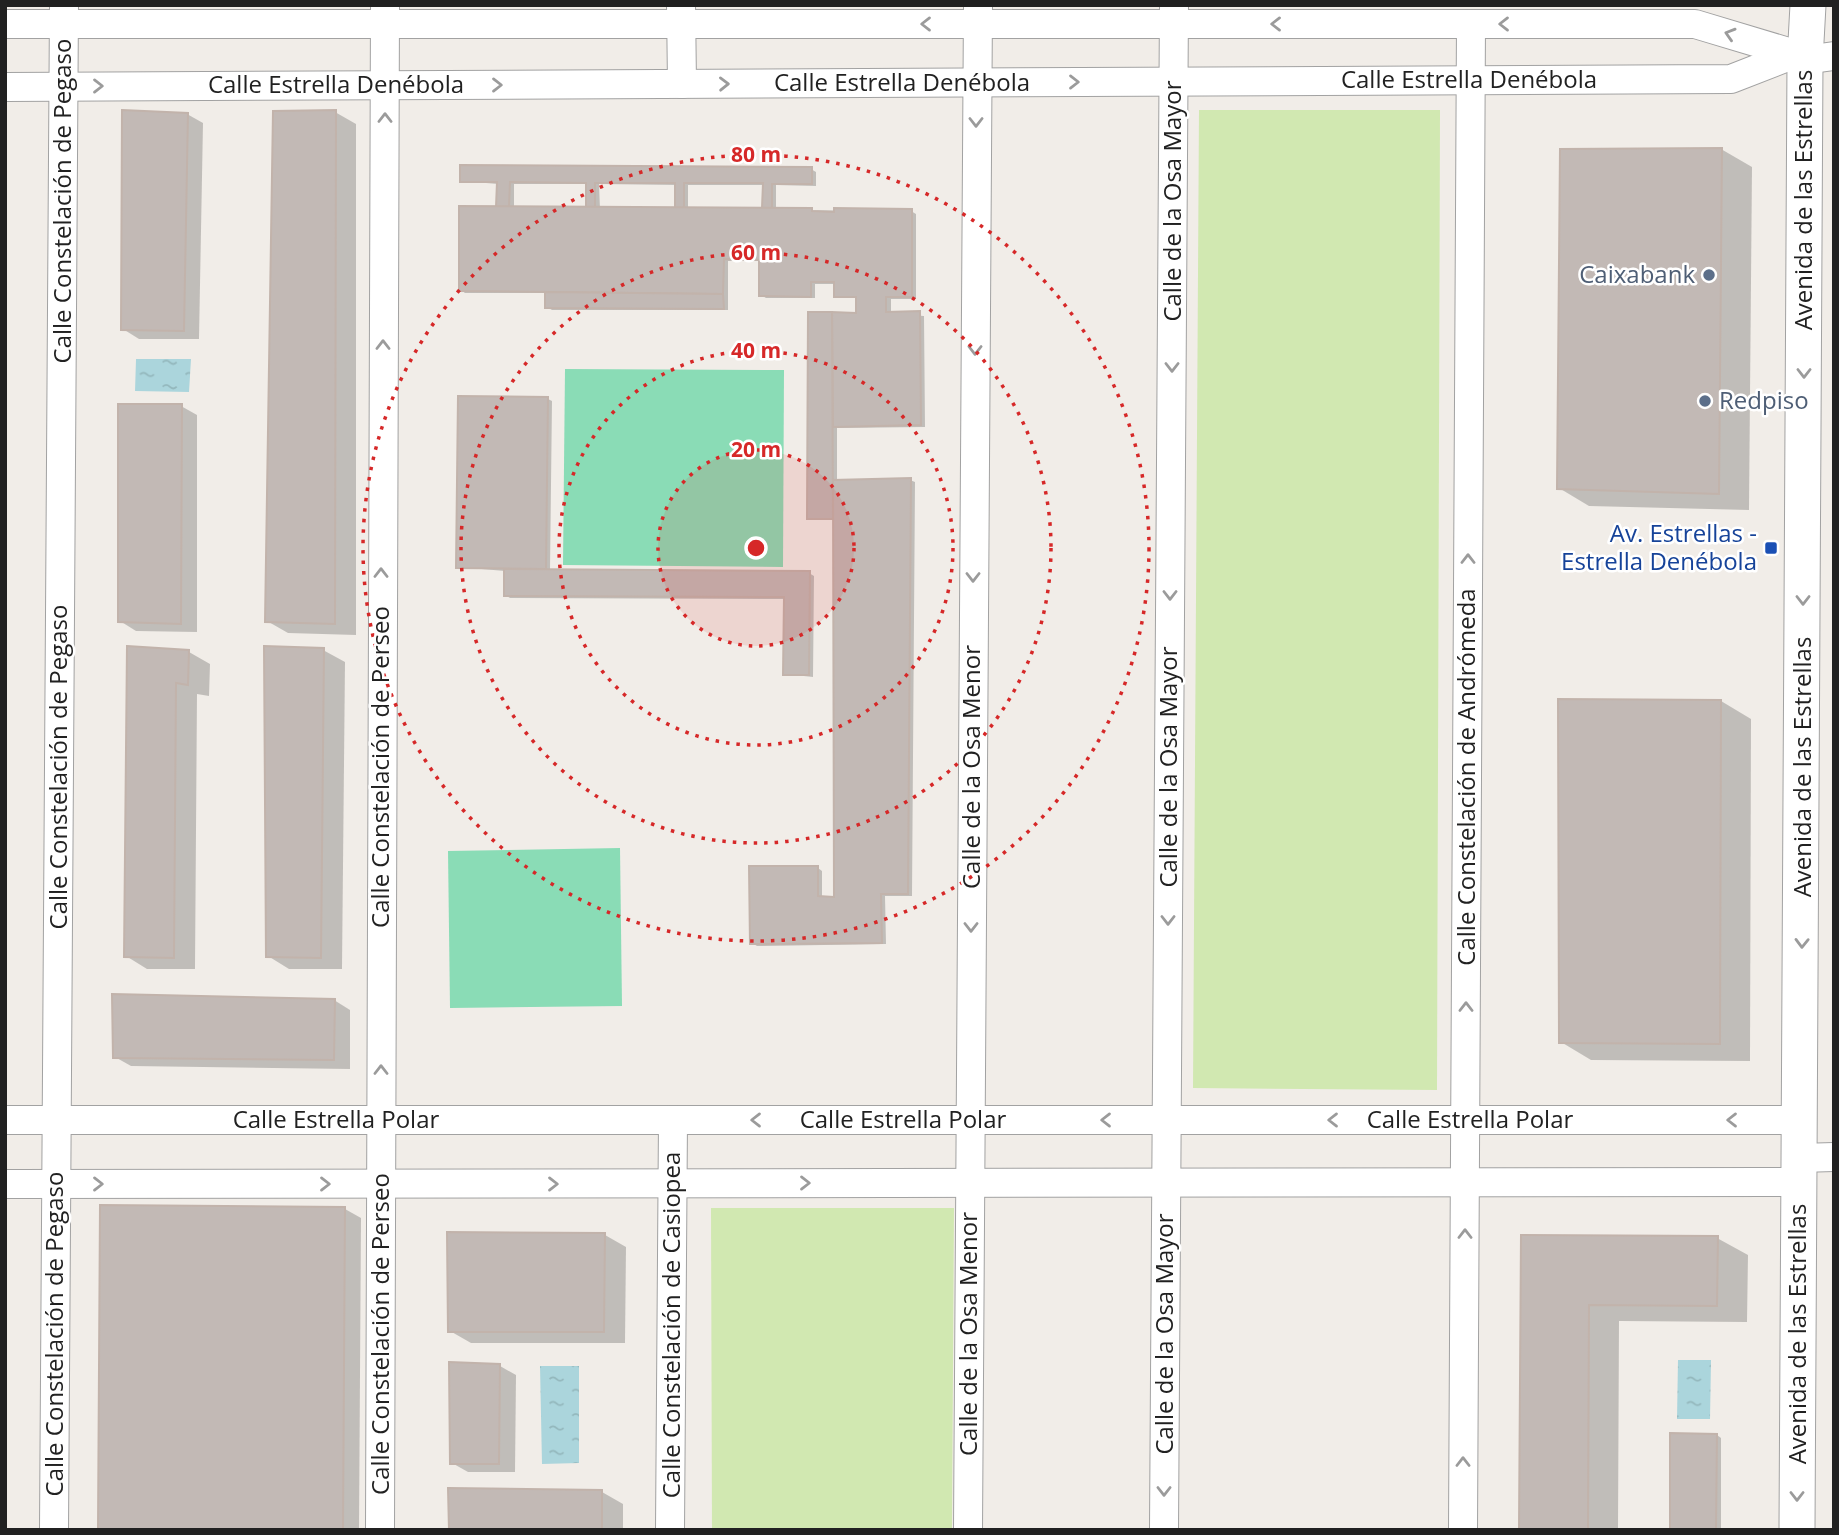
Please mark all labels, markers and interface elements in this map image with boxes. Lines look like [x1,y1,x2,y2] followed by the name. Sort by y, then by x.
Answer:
[920,16,931,32] one-way arrow
[1270,16,1281,32] one-way arrow
[1498,16,1508,32] one-way arrow
[1724,28,1736,43] one-way arrow
[45,39,78,363] street label: Calle Constelación de Pegaso
[1341,62,1597,95] street label: Calle Estrella Denébola
[774,65,1030,98] street label: Calle Estrella Denébola
[208,67,464,100] street label: Calle Estrella Denébola
[1786,70,1819,330] street label: Avenida de las Estrellas
[1070,74,1080,90] one-way arrow
[719,76,730,91] one-way arrow
[492,77,503,93] one-way arrow
[93,78,104,94] one-way arrow
[1155,80,1188,322] street label: Calle de la Osa Mayor
[377,112,393,122] one-way arrow
[968,118,984,128] one-way arrow
[731,140,781,168] text: 80 m
[731,238,781,266] text: 60 m
[1579,257,1695,290] place label: Caixabank
[1701,267,1717,283] marker: Caixabank
[731,336,781,364] text: 40 m
[375,339,391,350] one-way arrow
[967,345,983,356] one-way arrow
[1164,362,1179,373] one-way arrow
[1796,368,1812,379] one-way arrow
[1719,383,1809,416] place label: Redpiso
[1697,393,1713,409] marker: Redpiso
[731,435,781,463] text: 20 m
[1561,516,1757,577] place label: Av. Estrellas - Estrella Denébola
[744,536,768,560] centre of rings
[1763,540,1779,556] marker: Av. Estrellas - Estrella Denébola
[1460,553,1476,563] one-way arrow
[373,567,389,577] one-way arrow
[966,572,981,583] one-way arrow
[1449,588,1482,966] street label: Calle Constelación de Andrómeda
[1162,590,1178,601] one-way arrow
[1795,596,1811,606] one-way arrow
[41,605,74,929] street label: Calle Constelación de Pegaso
[363,606,396,928] street label: Calle Constelación de Perseo
[1785,637,1818,897] street label: Avenida de las Estrellas
[954,645,987,889] street label: Calle de la Osa Menor
[1151,646,1184,888] street label: Calle de la Osa Mayor
[1160,916,1176,926] one-way arrow
[964,922,979,933] one-way arrow
[1794,937,1809,948] one-way arrow
[1458,1001,1474,1011] one-way arrow
[373,1064,389,1074] one-way arrow
[233,1102,440,1135] street label: Calle Estrella Polar
[800,1102,1007,1135] street label: Calle Estrella Polar
[1367,1102,1574,1135] street label: Calle Estrella Polar
[750,1112,760,1128] one-way arrow
[1100,1112,1110,1128] one-way arrow
[1327,1112,1338,1128] one-way arrow
[1726,1112,1737,1128] one-way arrow
[654,1152,687,1498] street label: Calle Constelación de Casiopea
[37,1172,70,1496] street label: Calle Constelación de Pegaso
[363,1173,396,1495] street label: Calle Constelación de Perseo
[800,1175,811,1191] one-way arrow
[93,1176,104,1192] one-way arrow
[321,1176,331,1192] one-way arrow
[548,1176,559,1192] one-way arrow
[1780,1204,1813,1464] street label: Avenida de las Estrellas
[951,1212,984,1456] street label: Calle de la Osa Menor
[1147,1213,1180,1455] street label: Calle de la Osa Mayor
[1457,1228,1473,1239] one-way arrow
[1455,1456,1471,1466] one-way arrow
[1156,1486,1172,1497] one-way arrow
[1789,1491,1805,1501] one-way arrow

